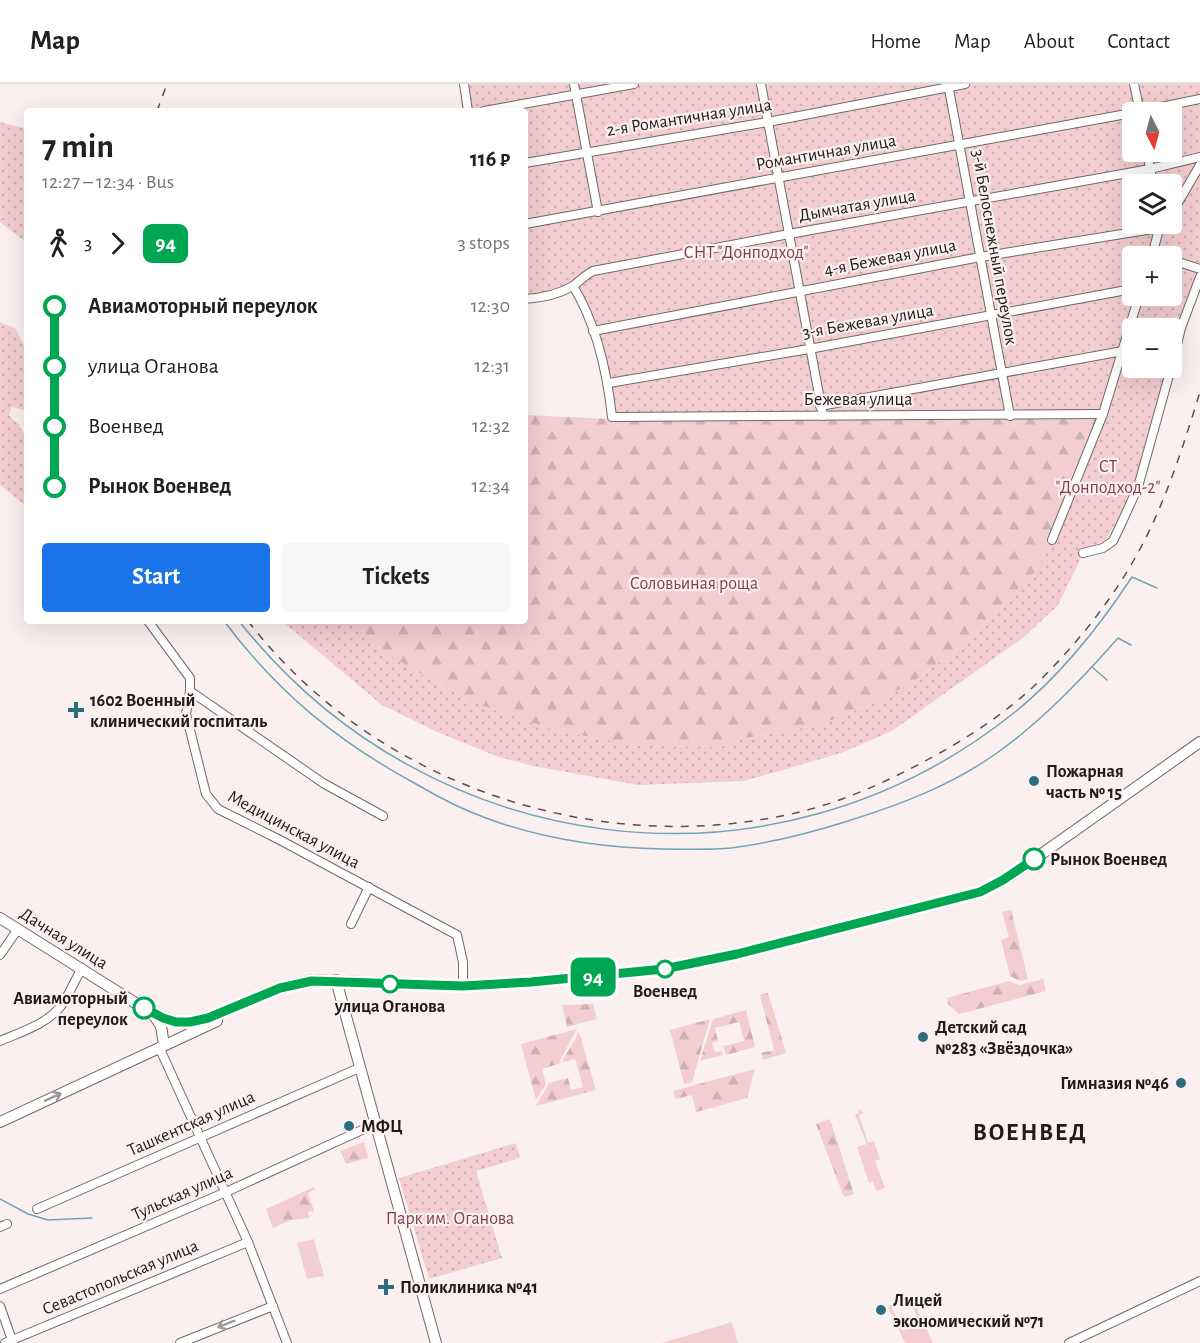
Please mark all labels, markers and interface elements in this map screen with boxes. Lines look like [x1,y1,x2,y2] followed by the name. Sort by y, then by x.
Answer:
[30,27,80,55] text: Map
[870,31,921,52] text: Home
[954,31,991,52] text: Map
[1024,31,1074,52] text: About
[1107,31,1170,52] text: Contact
[605,96,773,140] street label: 2-я Романтичная улица
[1122,102,1182,162] north arrow
[1122,102,1182,378] map controls
[42,131,114,164] text: 7 min
[755,132,898,174] street label: Романтичная улица
[470,148,510,170] text: 116 ₽
[968,148,1020,347] street label: 3-й Белоснежный переулок
[42,172,174,192] text: 12:27 – 12:34 · Bus
[1122,174,1182,234] button: layers
[797,187,917,225] street label: Дымчатая улица
[42,227,75,260] icon: walk
[101,227,134,260] icon: forward
[84,233,92,253] text: 3
[155,233,176,254] text: 94
[458,233,510,253] text: 3 stops
[823,236,958,280] street label: 4-я Бежевая улица
[684,244,808,262] park label: СНТ "Донподход"
[1122,246,1182,306] button: +
[88,295,318,317] text: Авиамоторный переулок
[471,296,510,316] text: 12:30
[801,302,935,342] street label: 3-я Бежевая улица
[1122,318,1182,378] button: −
[88,355,219,377] text: улица Оганова
[474,356,510,376] text: 12:31
[804,391,912,409] street label: Бежевая улица
[88,415,164,437] text: Военвед
[472,416,510,436] text: 12:32
[1055,458,1161,497] park label: СТ "Донподход-2"
[88,475,231,497] text: Рынок Военвед
[472,476,510,496] text: 12:34
[42,543,270,612] button: Start
[282,543,510,612] button: Tickets
[630,575,758,593] park label: Соловьиная роща
[90,692,268,731] place label: 1602 Военный клинический госпиталь
[67,701,85,719] marker: 1602 Военный клинический госпиталь
[1046,763,1124,802] place label: Пожарная часть № 15
[1027,774,1041,788] marker: Пожарная часть № 15
[225,787,363,872] street label: Медицинская улица
[1023,848,1045,870] marker: Рынок Военвед
[1050,851,1168,869] place label: Рынок Военвед
[16,905,111,973] street label: Дачная улица
[566,958,620,996] line badge: 94
[656,960,674,978] marker: Военвед
[583,967,603,988] text: 94
[381,975,399,993] marker: улица Оганова
[633,983,698,1001] place label: Военвед
[13,990,128,1029] place label: Авиамоторный переулок
[133,997,155,1019] marker: Авиамоторный переулок
[334,998,446,1016] place label: улица Оганова
[935,1019,1073,1058] place label: Детский сад №283 «Звёздочка»
[916,1030,930,1044] marker: Детский сад №283 «Звёздочка»
[1060,1075,1169,1093] place label: Гимназия №46
[1174,1076,1188,1090] marker: Гимназия №46
[125,1088,258,1160] street label: Ташкентская улица
[43,1090,61,1102] one-way arrow
[361,1118,403,1136] place label: МФЦ
[342,1119,356,1133] marker: МФЦ
[973,1121,1087,1145] district label: ВОЕНВЕД
[130,1164,235,1224] street label: Тульская улица
[386,1210,514,1228] park label: Парк им. Оганова
[40,1237,201,1319] street label: Севастопольская улица
[377,1278,395,1296] marker: Поликлиника №41
[400,1279,538,1297] place label: Поликлиника №41
[893,1292,1044,1331] place label: Лицей экономический №71
[874,1303,888,1317] marker: Лицей экономический №71
[218,1319,236,1330] one-way arrow

